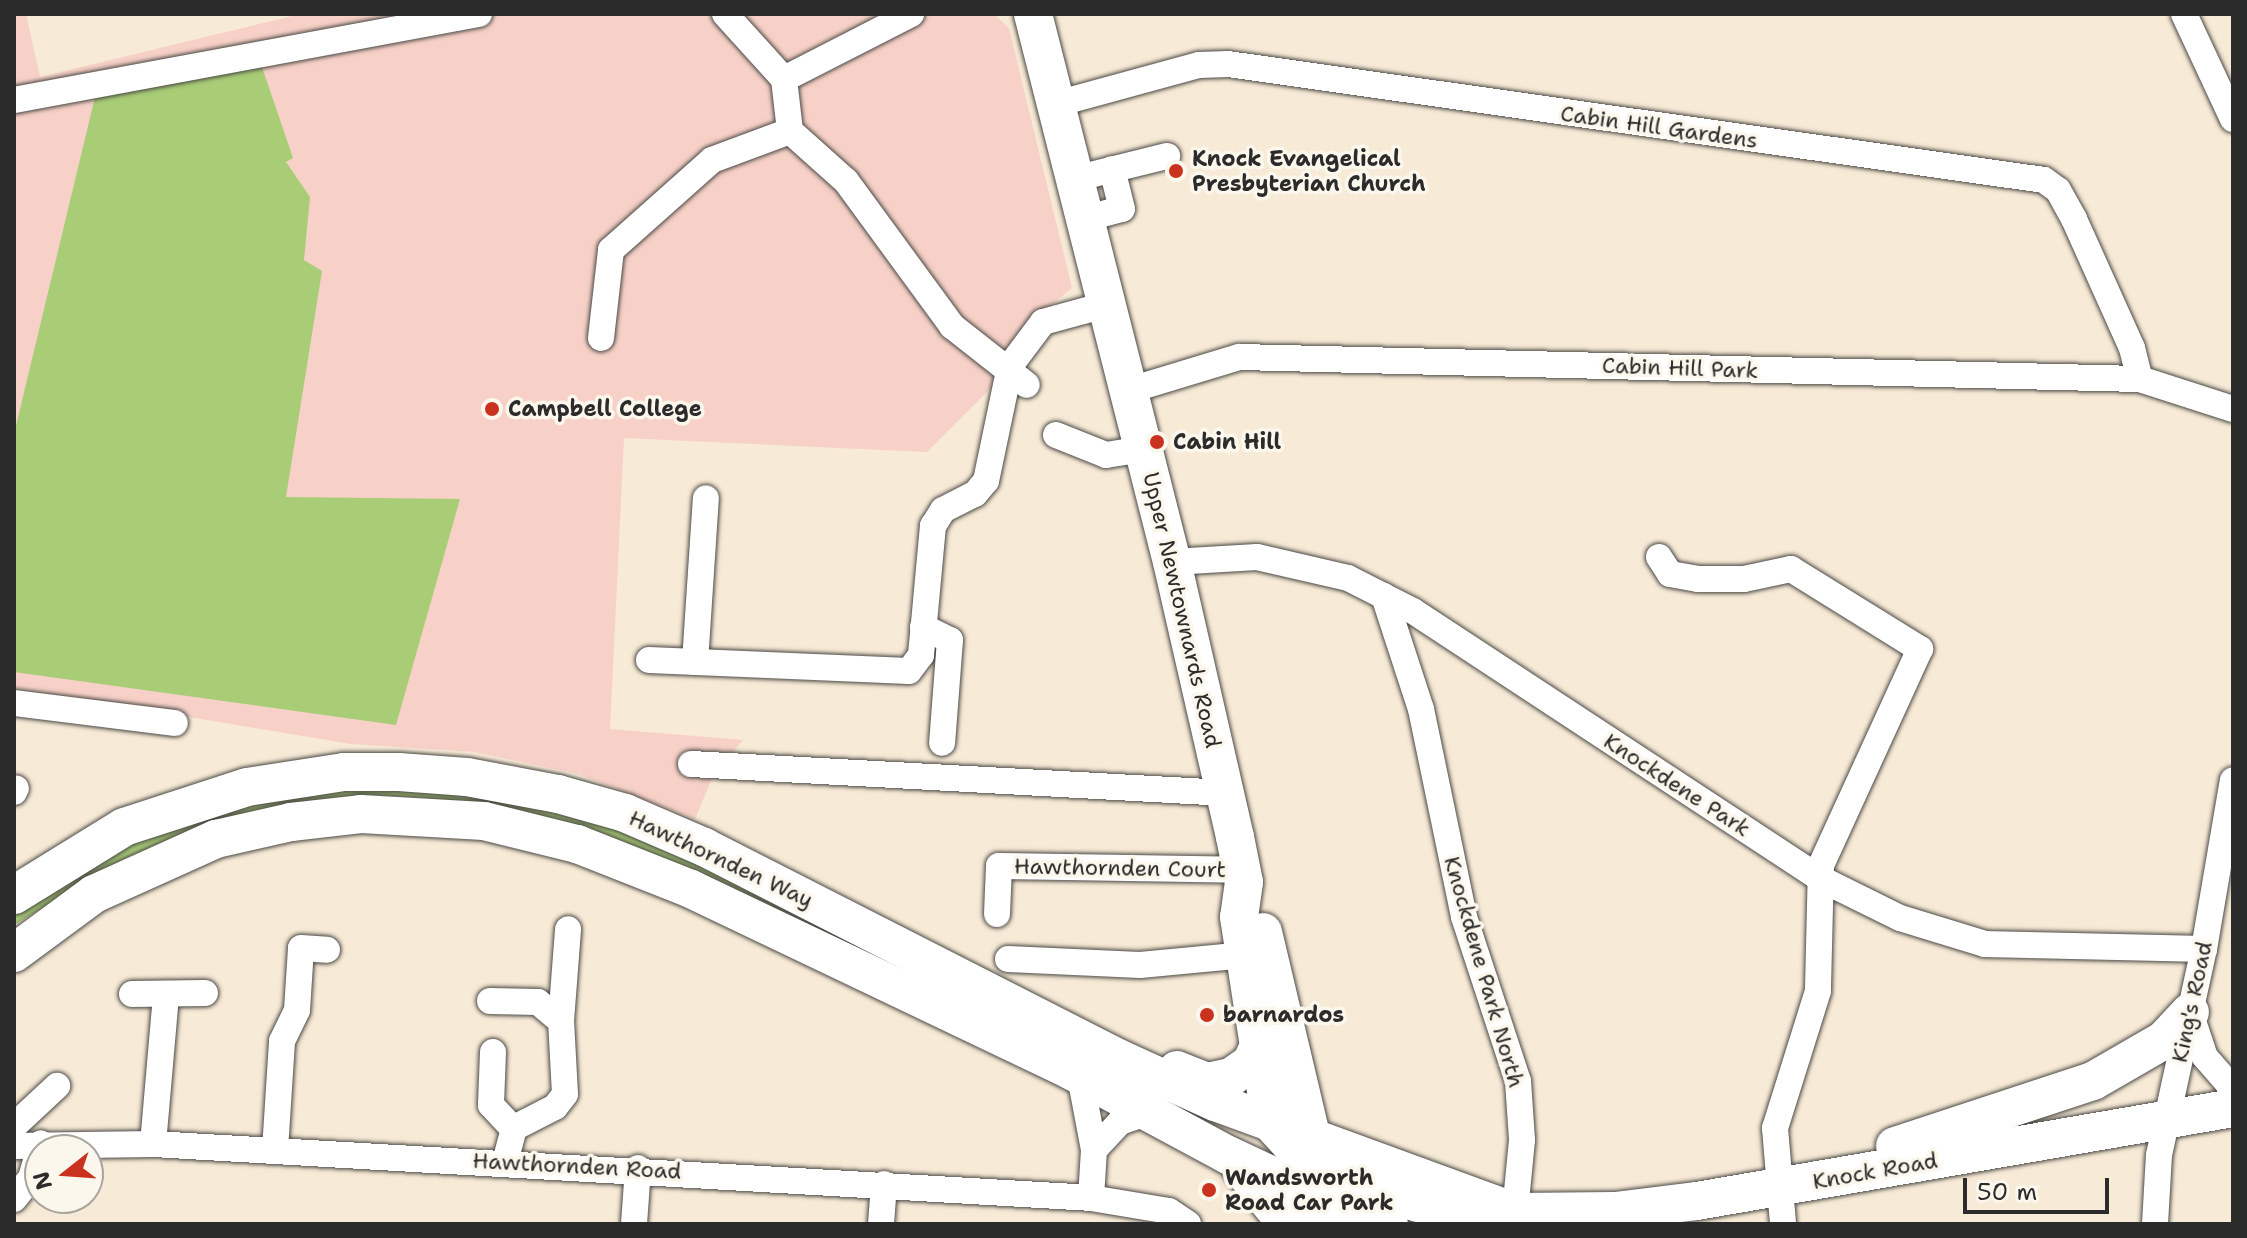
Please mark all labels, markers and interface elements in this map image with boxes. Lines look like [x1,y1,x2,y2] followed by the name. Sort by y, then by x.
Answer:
[1559,100,1759,154] street label: Cabin Hill Gardens
[1192,145,1426,196] place label: Knock Evangelical Presbyterian Church
[1167,162,1185,180] marker: Knock Evangelical Presbyterian Church
[1601,352,1759,384] street label: Cabin Hill Park
[508,396,702,422] place label: Campbell College
[483,400,501,418] marker: Campbell College
[1173,429,1281,455] place label: Cabin Hill
[1148,433,1166,451] marker: Cabin Hill
[1137,470,1227,750] street label: Upper Newtownards Road
[1599,728,1755,842] street label: Knockdene Park
[625,805,817,913] street label: Hawthornden Way
[1014,853,1226,883] street label: Hawthornden Court
[1438,853,1530,1091] street label: Knockdene Park North
[2166,939,2218,1065] street label: King's Road
[1223,1002,1344,1028] place label: barnardos
[1198,1006,1216,1024] marker: barnardos
[24,1134,104,1214] north arrow
[472,1147,682,1185] street label: Hawthornden Road
[1810,1147,1940,1195] street label: Knock Road
[1967,1162,2113,1212] scale bar
[1225,1164,1394,1216] place label: Wandsworth Road Car Park
[26,1168,59,1193] text: N
[1977,1176,2037,1208] text: 50 m
[1200,1181,1218,1199] marker: Wandsworth Road Car Park

